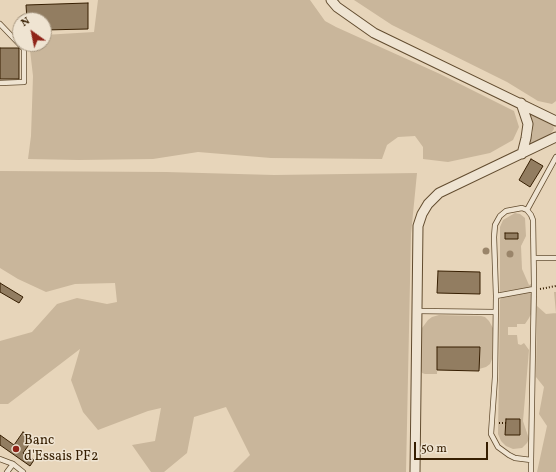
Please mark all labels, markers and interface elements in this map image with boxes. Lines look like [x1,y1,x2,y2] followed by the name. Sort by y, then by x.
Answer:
[12,12,52,52] north arrow
[18,14,33,31] text: N
[24,433,98,466] place label: Banc d'Essais PF2
[416,434,490,460] scale bar
[421,441,447,457] text: 50 m
[11,444,21,454] marker: Banc d'Essais PF2

